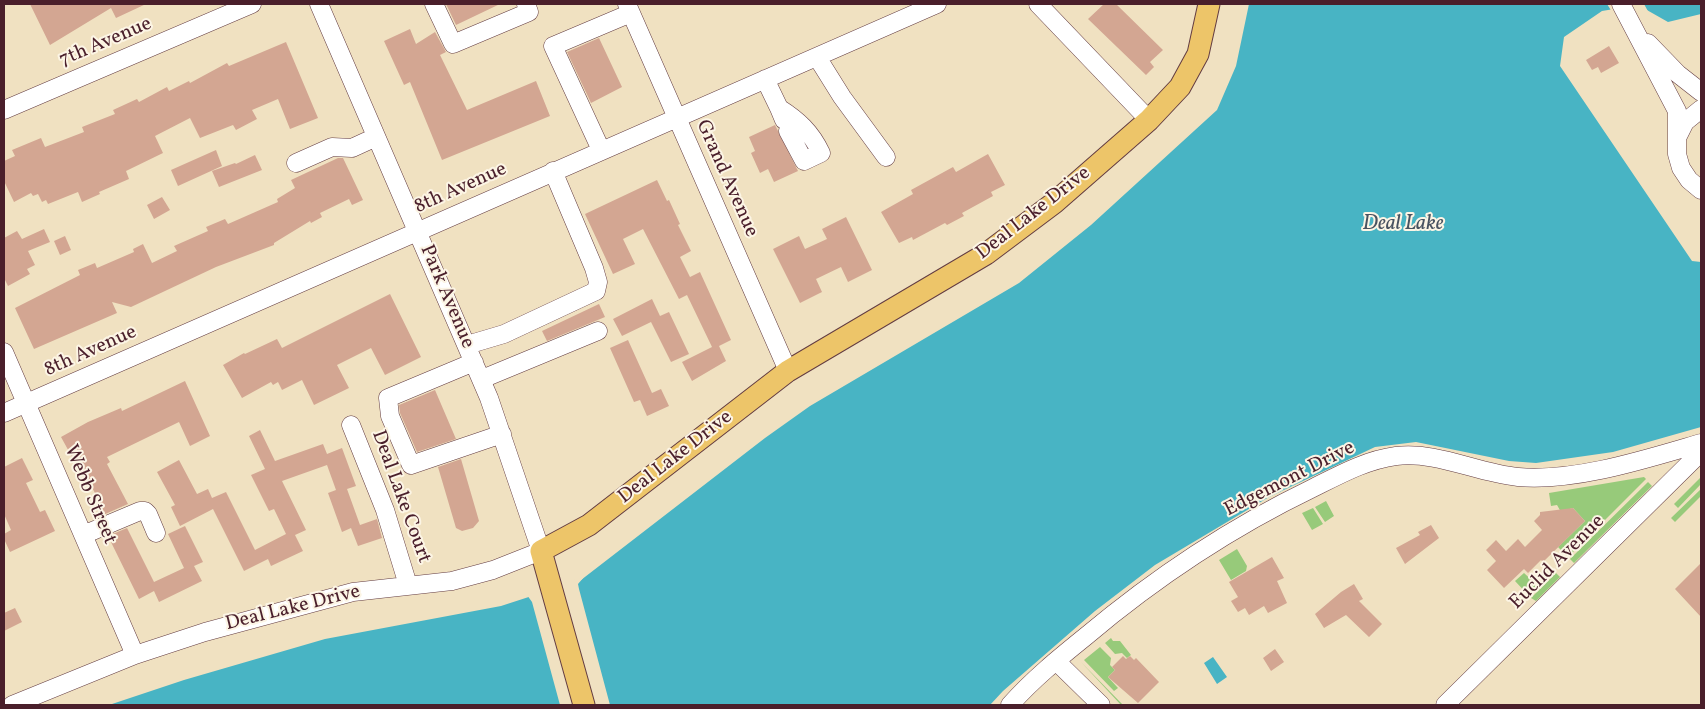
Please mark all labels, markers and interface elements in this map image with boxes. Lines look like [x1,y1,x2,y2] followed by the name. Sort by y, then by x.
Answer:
[56,13,156,73] street label: 7th Avenue
[689,117,763,241] street label: Grand Avenue
[411,158,511,220] street label: 8th Avenue
[972,162,1096,266] street label: Deal Lake Drive
[1363,212,1443,238] water label: Deal Lake
[413,242,479,352] street label: Park Avenue
[41,321,141,383] street label: 8th Avenue
[614,406,738,510] street label: Deal Lake Drive
[365,427,435,567] street label: Deal Lake Court
[1221,437,1359,523] street label: Edgemont Drive
[57,442,121,548] street label: Webb Street
[1506,511,1610,615] street label: Euclid Avenue
[223,581,363,637] street label: Deal Lake Drive

